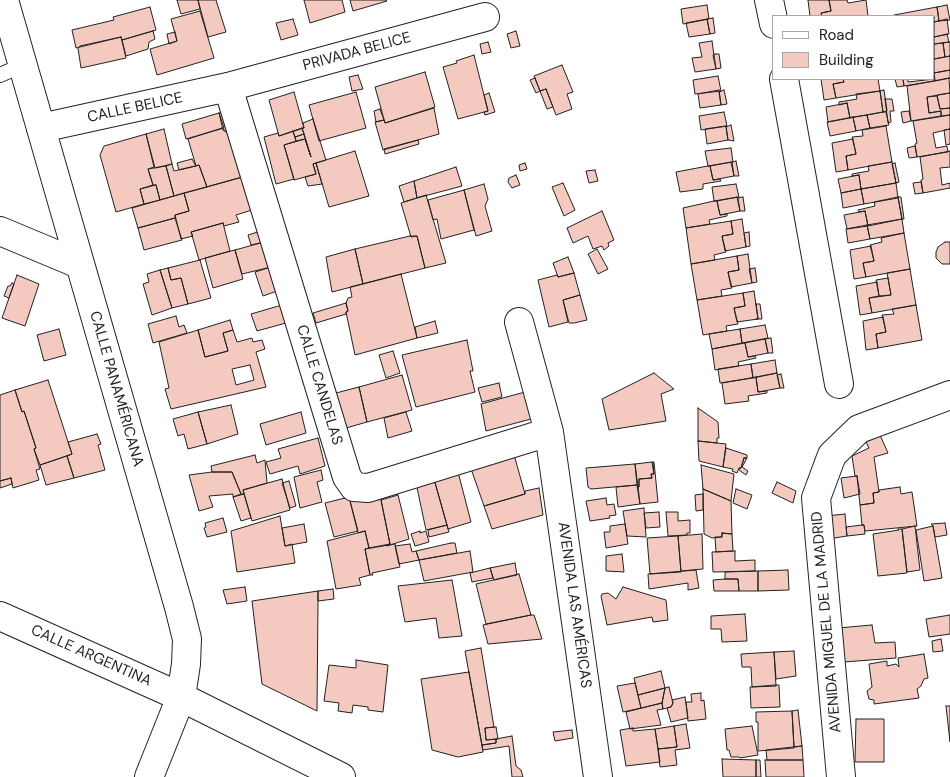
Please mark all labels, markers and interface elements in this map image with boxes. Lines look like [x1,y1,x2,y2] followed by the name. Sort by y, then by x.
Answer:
[772,15,935,80] legend
[819,25,854,45] text: Road
[301,29,413,75] street label: PRIVADA BELICE
[819,50,874,70] text: Building
[86,89,184,127] street label: CALLE BELICE
[85,309,147,469] street label: CALLE PANAMÉRICANA
[292,323,346,447] street label: CALLE CANDELAS
[808,510,846,734] street label: AVENIDA MIGUEL DE LA MADRID
[553,521,595,689] street label: AVENIDA LAS AMÉRICAS
[28,621,154,691] street label: CALLE ARGENTINA

